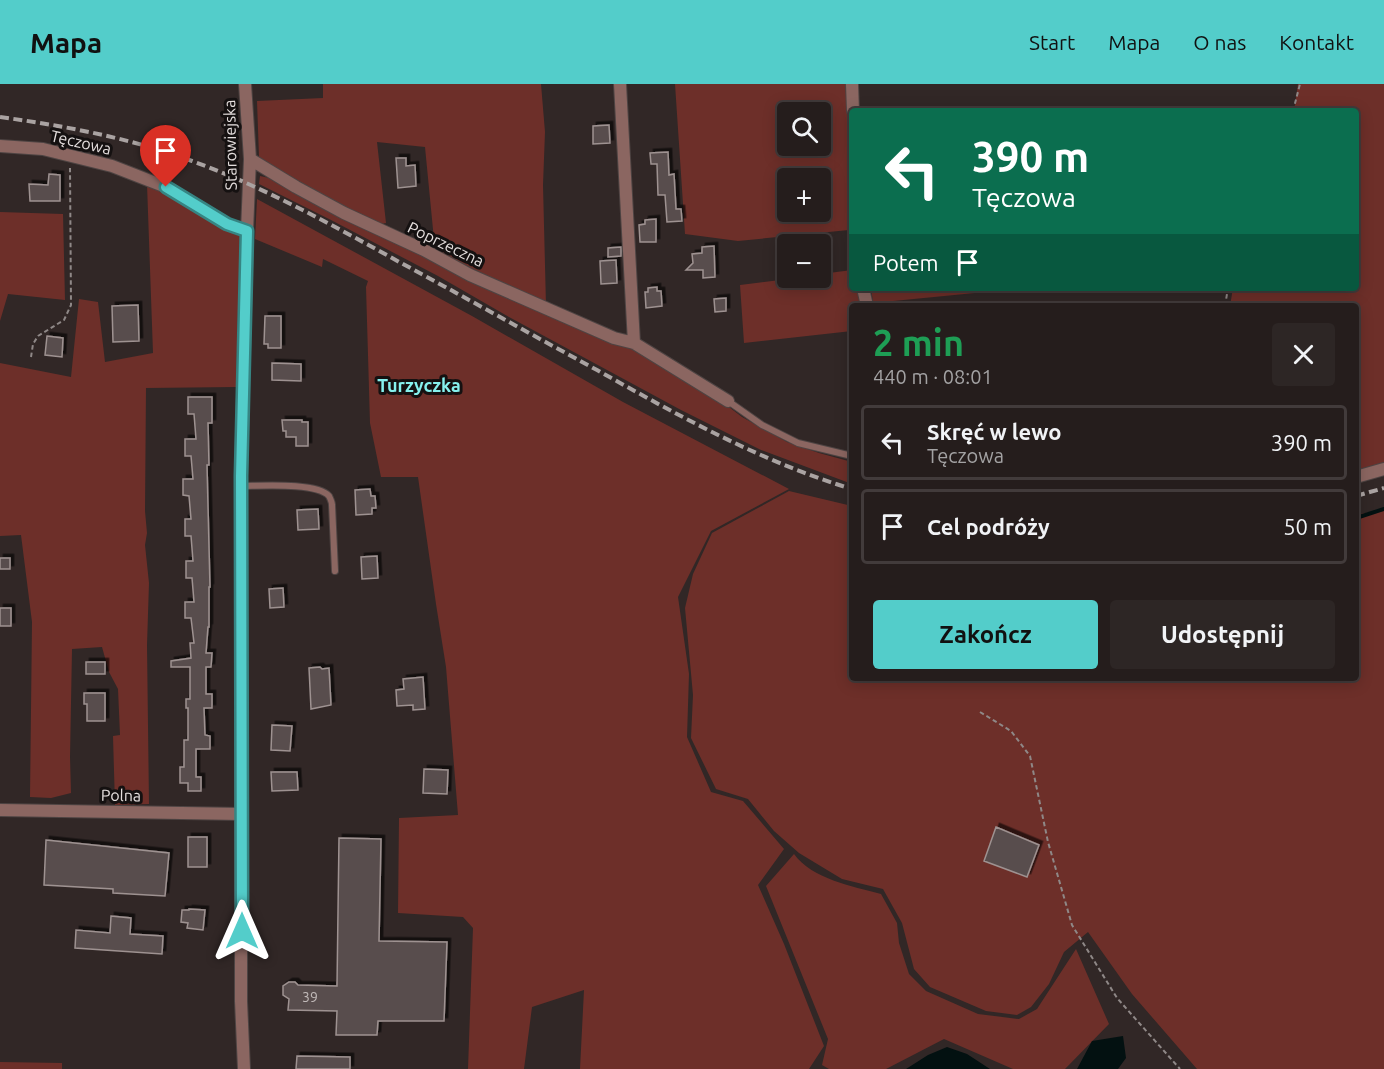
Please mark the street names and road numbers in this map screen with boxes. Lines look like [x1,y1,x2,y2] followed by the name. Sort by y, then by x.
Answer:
[220,100,240,190] street label: Starowiejska
[49,126,113,158] street label: Tęczowa
[405,218,487,270] street label: Poprzeczna
[101,786,141,804] street label: Polna

